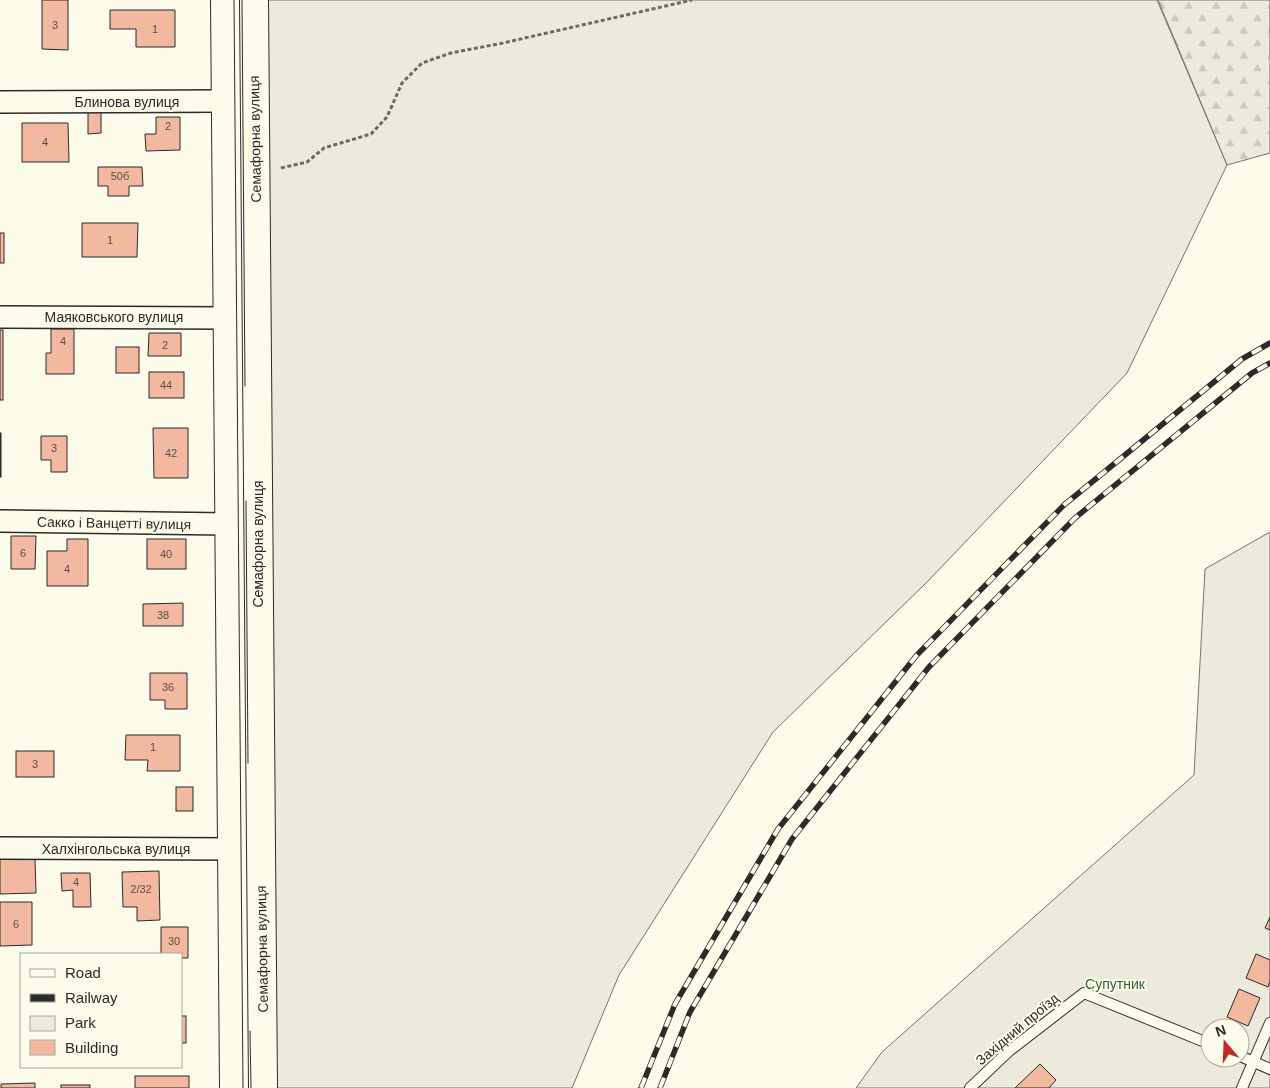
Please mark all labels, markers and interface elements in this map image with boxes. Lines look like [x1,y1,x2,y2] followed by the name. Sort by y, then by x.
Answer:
[52,19,58,31] house number: 3
[152,23,158,35] house number: 1
[246,75,264,203] street label: Семафорна вулиця
[75,94,179,110] street label: Блинова вулиця
[165,120,171,132] house number: 2
[42,136,48,148] house number: 4
[111,170,129,182] house number: 50б
[107,234,113,246] house number: 1
[45,309,183,325] street label: Маяковського вулиця
[60,335,66,347] house number: 4
[162,339,168,351] house number: 2
[160,379,172,391] house number: 44
[51,442,57,454] house number: 3
[165,447,177,459] house number: 42
[250,480,266,608] street label: Семафорна вулиця
[37,514,191,532] street label: Сакко і Ванцетті вулиця
[20,547,26,559] house number: 6
[160,548,172,560] house number: 40
[64,563,70,575] house number: 4
[157,609,169,621] house number: 38
[162,681,174,693] house number: 36
[150,741,156,753] house number: 1
[32,758,38,770] house number: 3
[42,841,190,857] street label: Халхінгольська вулиця
[73,876,79,888] house number: 4
[130,883,152,895] house number: 2/32
[253,885,271,1013] street label: Семафорна вулиця
[13,918,19,930] house number: 6
[168,935,180,947] house number: 30
[20,953,182,1068] legend
[65,964,101,981] text: Road
[1085,976,1146,992] park label: Супутник
[65,989,118,1006] text: Railway
[972,990,1062,1068] street label: Західний проїзд
[65,1014,96,1031] text: Park
[1200,1018,1250,1068] north arrow
[1213,1021,1228,1040] text: N
[65,1039,118,1056] text: Building

